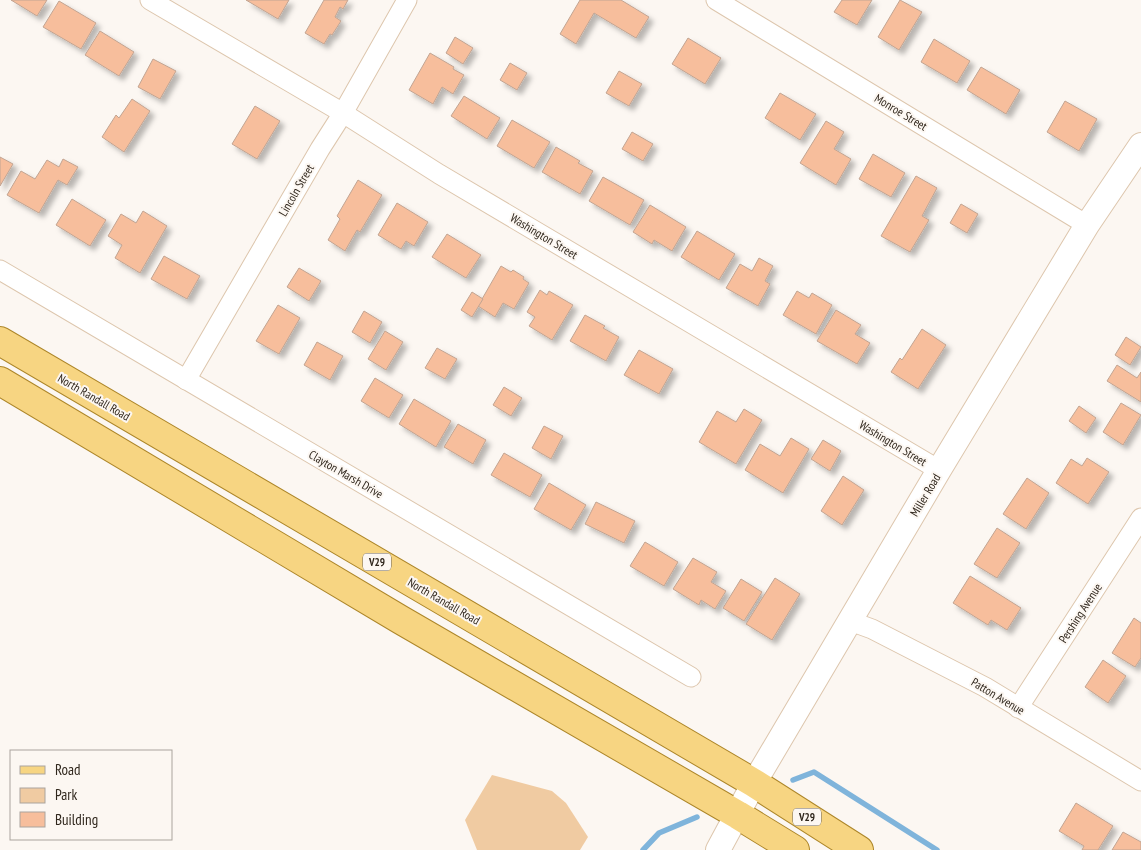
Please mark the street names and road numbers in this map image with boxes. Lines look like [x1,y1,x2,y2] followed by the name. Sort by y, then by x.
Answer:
[872,90,931,134] street label: Monroe Street
[275,161,317,219] street label: Lincoln Street
[508,210,581,262] street label: Washington Street
[55,370,133,424] street label: North Randall Road
[857,417,930,469] street label: Washington Street
[306,447,386,501] street label: Clayton Marsh Drive
[906,471,944,519] street label: Miller Road
[363,554,391,570] road number: V29
[405,574,483,628] street label: North Randall Road
[1055,580,1105,646] street label: Pershing Avenue
[969,674,1027,718] street label: Patton Avenue
[793,809,821,826] road number: V29

